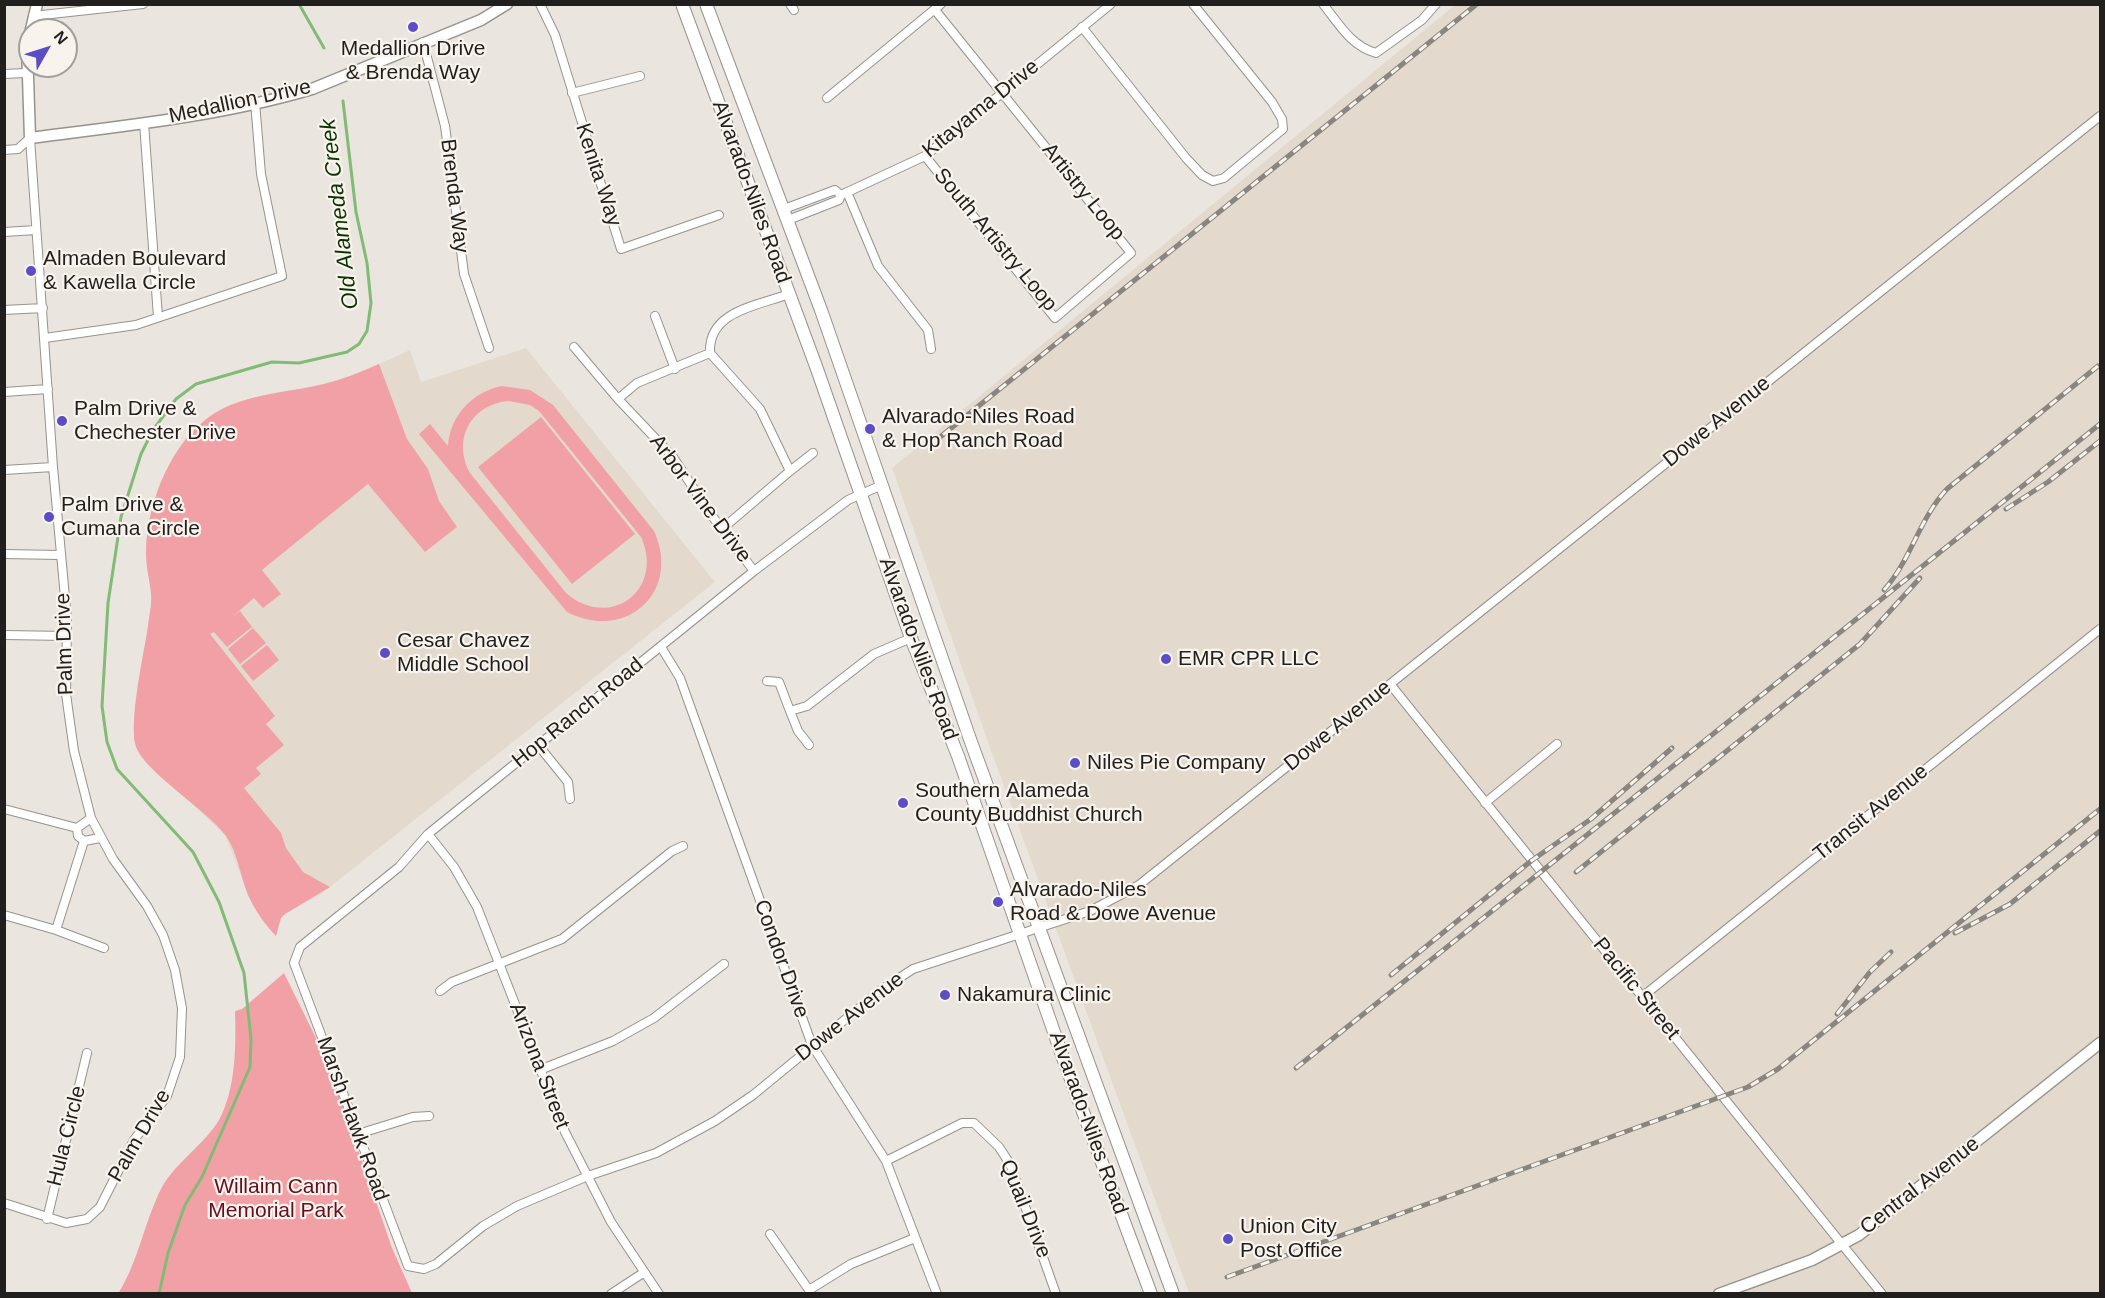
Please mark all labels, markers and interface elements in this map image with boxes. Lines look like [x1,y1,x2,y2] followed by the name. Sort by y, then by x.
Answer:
[18,18,78,78] north arrow
[406,20,420,34] marker: Medallion Drive & Brenda Way
[51,28,71,47] text: N
[341,36,485,86] place label: Medallion Drive & Brenda Way
[918,54,1044,164] street label: Kitayama Drive
[167,75,313,129] street label: Medallion Drive
[706,97,796,287] street label: Alvarado-Niles Road
[315,117,365,311] water label: Old Alameda Creek
[570,120,626,230] street label: Kenita Way
[435,138,473,254] street label: Brenda Way
[1036,138,1130,246] street label: Artistry Loop
[928,163,1062,317] street label: South Artistry Loop
[43,246,226,296] place label: Almaden Boulevard & Kawella Circle
[24,264,38,278] marker: Almaden Boulevard & Kawella Circle
[1658,371,1776,473] street label: Dowe Avenue
[74,396,236,446] place label: Palm Drive & Chechester Drive
[882,404,1075,454] place label: Alvarado-Niles Road & Hop Ranch Road
[55,414,69,428] marker: Palm Drive & Chechester Drive
[863,422,877,436] marker: Alvarado-Niles Road & Hop Ranch Road
[644,430,756,568] street label: Arbor Vine Drive
[61,492,200,542] place label: Palm Drive & Cumana Circle
[42,510,56,524] marker: Palm Drive & Cumana Circle
[873,554,963,744] street label: Alvarado-Niles Road
[51,592,79,696] street label: Palm Drive
[397,628,530,678] place label: Cesar Chavez Middle School
[378,646,392,660] marker: Cesar Chavez Middle School
[1178,646,1319,672] place label: EMR CPR LLC
[1159,652,1173,666] marker: EMR CPR LLC
[507,653,649,773] street label: Hop Ranch Road
[1279,675,1397,777] street label: Dowe Avenue
[1087,750,1266,776] place label: Niles Pie Company
[1068,756,1082,770] marker: Niles Pie Company
[1809,759,1933,867] street label: Transit Avenue
[915,778,1143,828] place label: Southern Alameda County Buddhist Church
[896,796,910,810] marker: Southern Alameda County Buddhist Church
[1010,877,1216,927] place label: Alvarado-Niles Road & Dowe Avenue
[991,895,1005,909] marker: Alvarado-Niles Road & Dowe Avenue
[748,897,814,1021] street label: Condor Drive
[1587,933,1685,1045] street label: Pacific Street
[791,967,909,1067] street label: Dowe Avenue
[957,982,1111,1008] place label: Nakamura Clinic
[938,988,952,1002] marker: Nakamura Clinic
[503,999,575,1133] street label: Arizona Street
[1043,1028,1133,1218] street label: Alvarado-Niles Road
[311,1034,393,1204] street label: Marsh Hawk Road
[42,1083,92,1189] street label: Hula Circle
[103,1085,177,1187] street label: Palm Drive
[1855,1132,1985,1240] street label: Central Avenue
[994,1156,1056,1262] street label: Quail Drive
[208,1174,344,1224] park label: Willaim Cann Memorial Park
[1240,1214,1342,1264] place label: Union City Post Office
[1221,1232,1235,1246] marker: Union City Post Office

